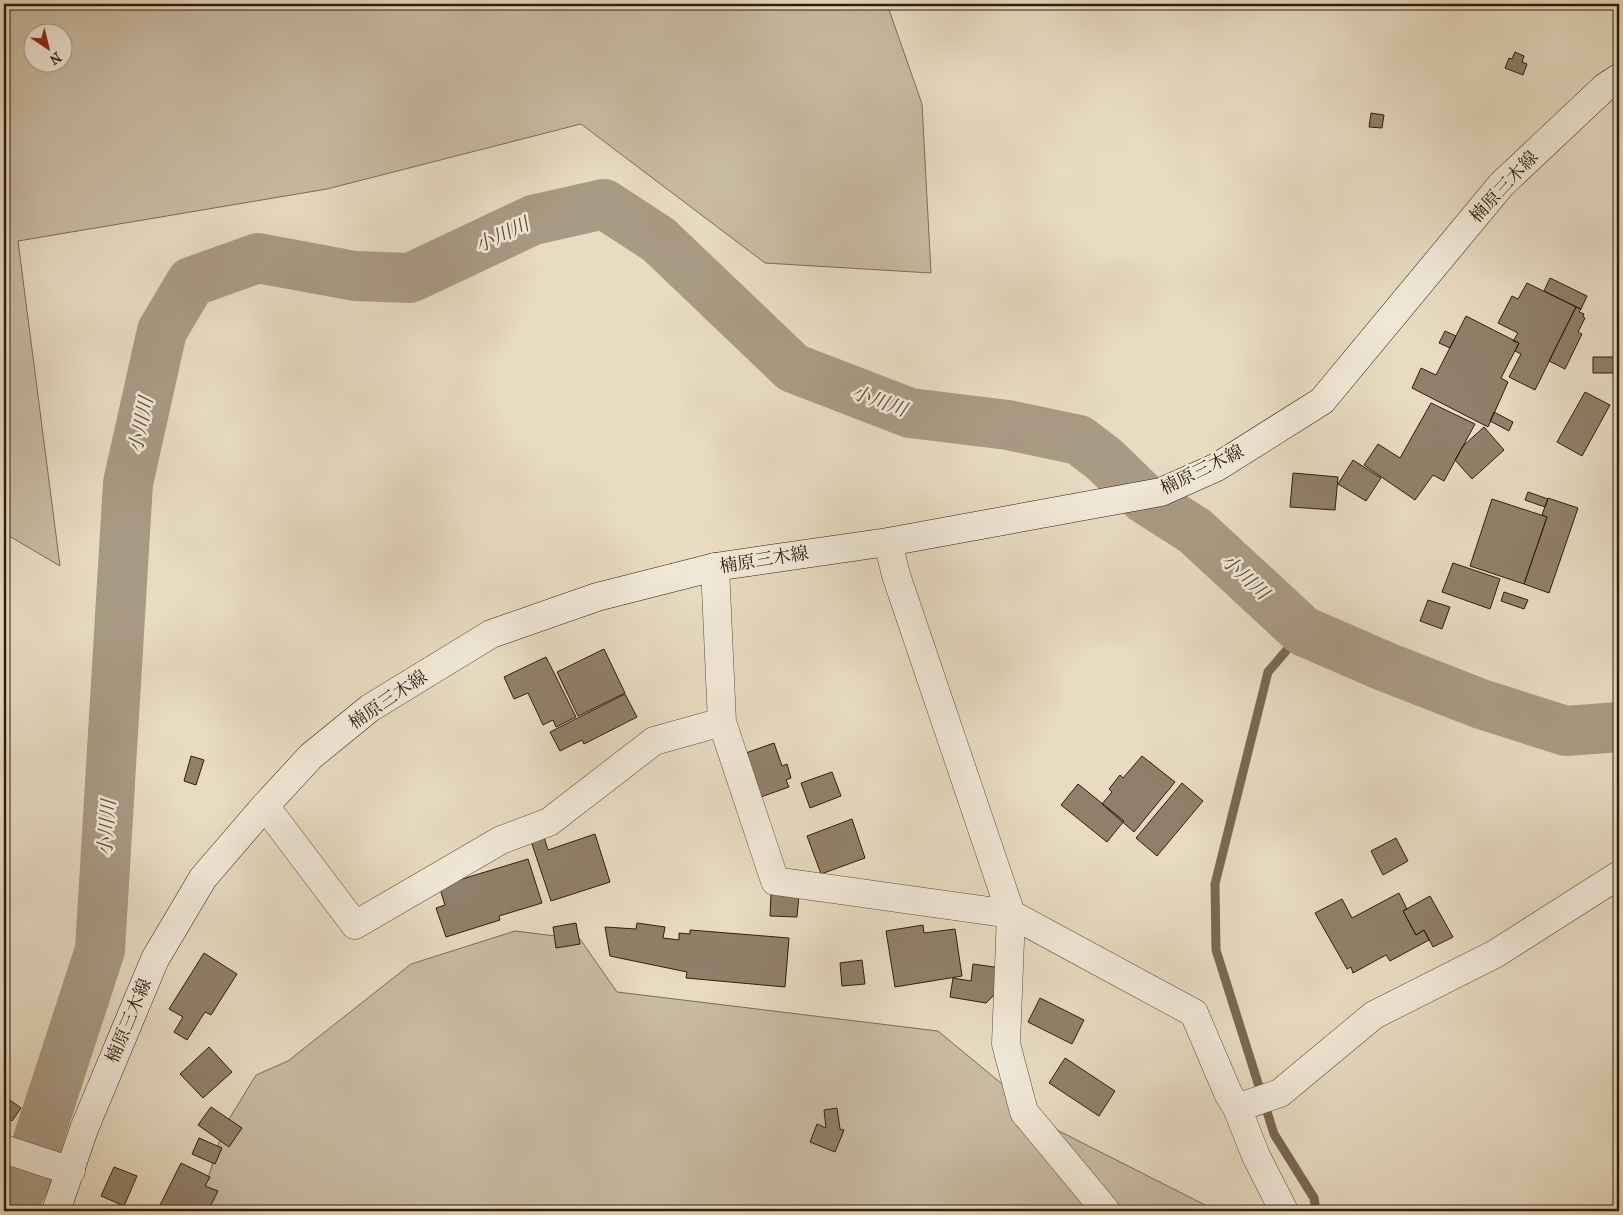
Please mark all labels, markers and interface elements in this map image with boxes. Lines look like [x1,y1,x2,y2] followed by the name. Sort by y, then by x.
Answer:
[22,22,72,72] north arrow
[46,48,64,68] text: N
[1466,147,1542,227] street label: 楠原三木線
[472,212,534,257] water label: 小川川
[848,381,911,422] water label: 小川川
[124,393,158,455] water label: 小川川
[1157,441,1247,499] street label: 楠原三木線
[718,543,810,577] street label: 楠原三木線
[1217,550,1275,606] water label: 小川川
[345,666,431,734] street label: 楠原三木線
[94,797,120,857] water label: 小川川
[102,975,156,1067] street label: 楠原三木線

